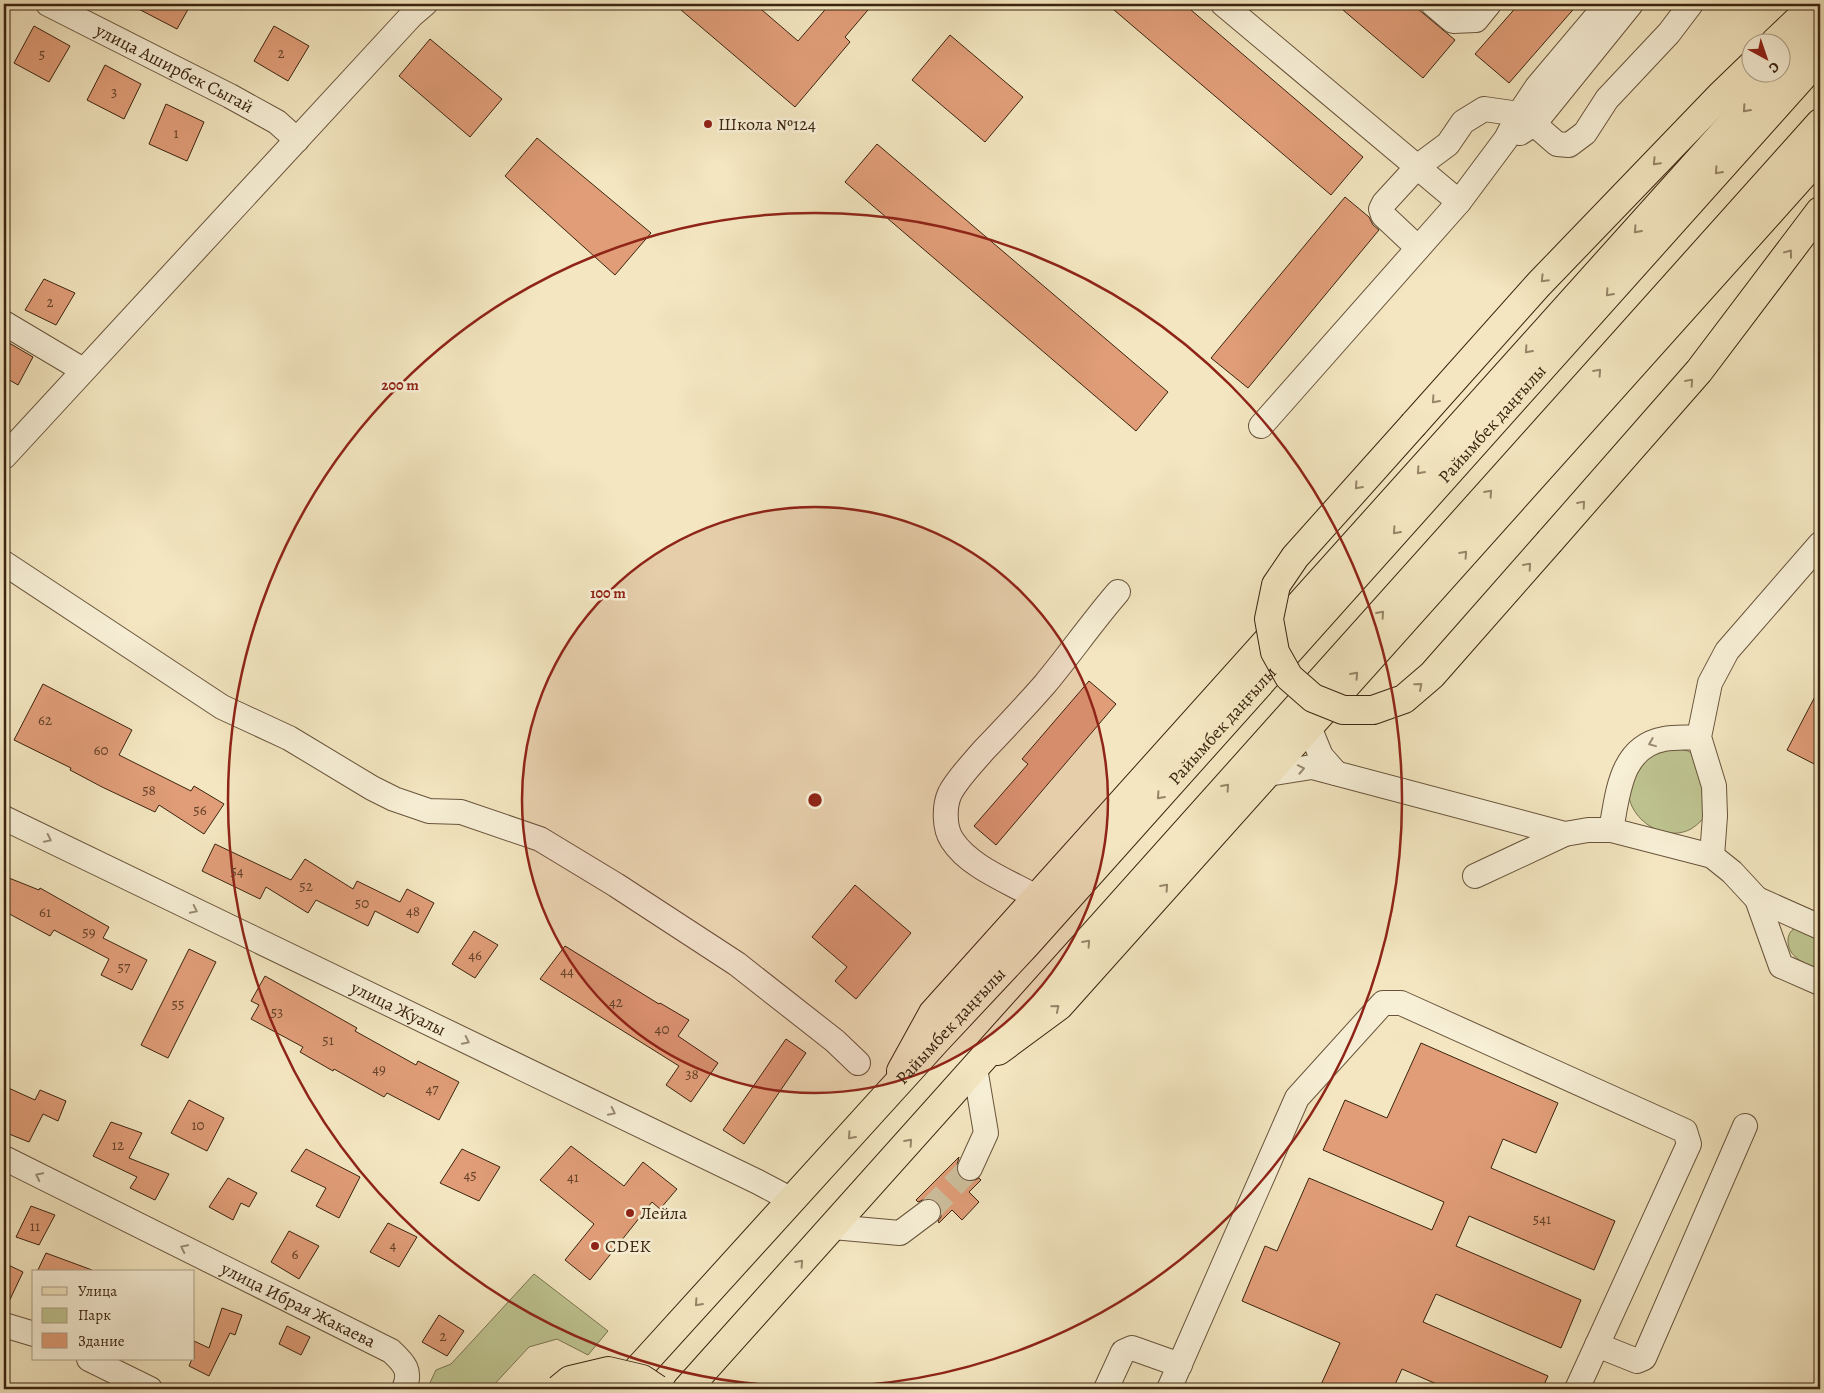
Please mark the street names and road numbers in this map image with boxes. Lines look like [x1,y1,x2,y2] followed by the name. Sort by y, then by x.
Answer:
[91,18,258,119] street label: улица Аширбек Сыгай
[1433,359,1552,488] street label: Райымбек даңғылы
[1163,661,1282,790] street label: Райымбек даңғылы
[890,962,1011,1090] street label: Райымбек даңғылы
[346,975,450,1042] street label: улица Жуалы
[216,1256,380,1354] street label: улица Ибрая Жакаева

